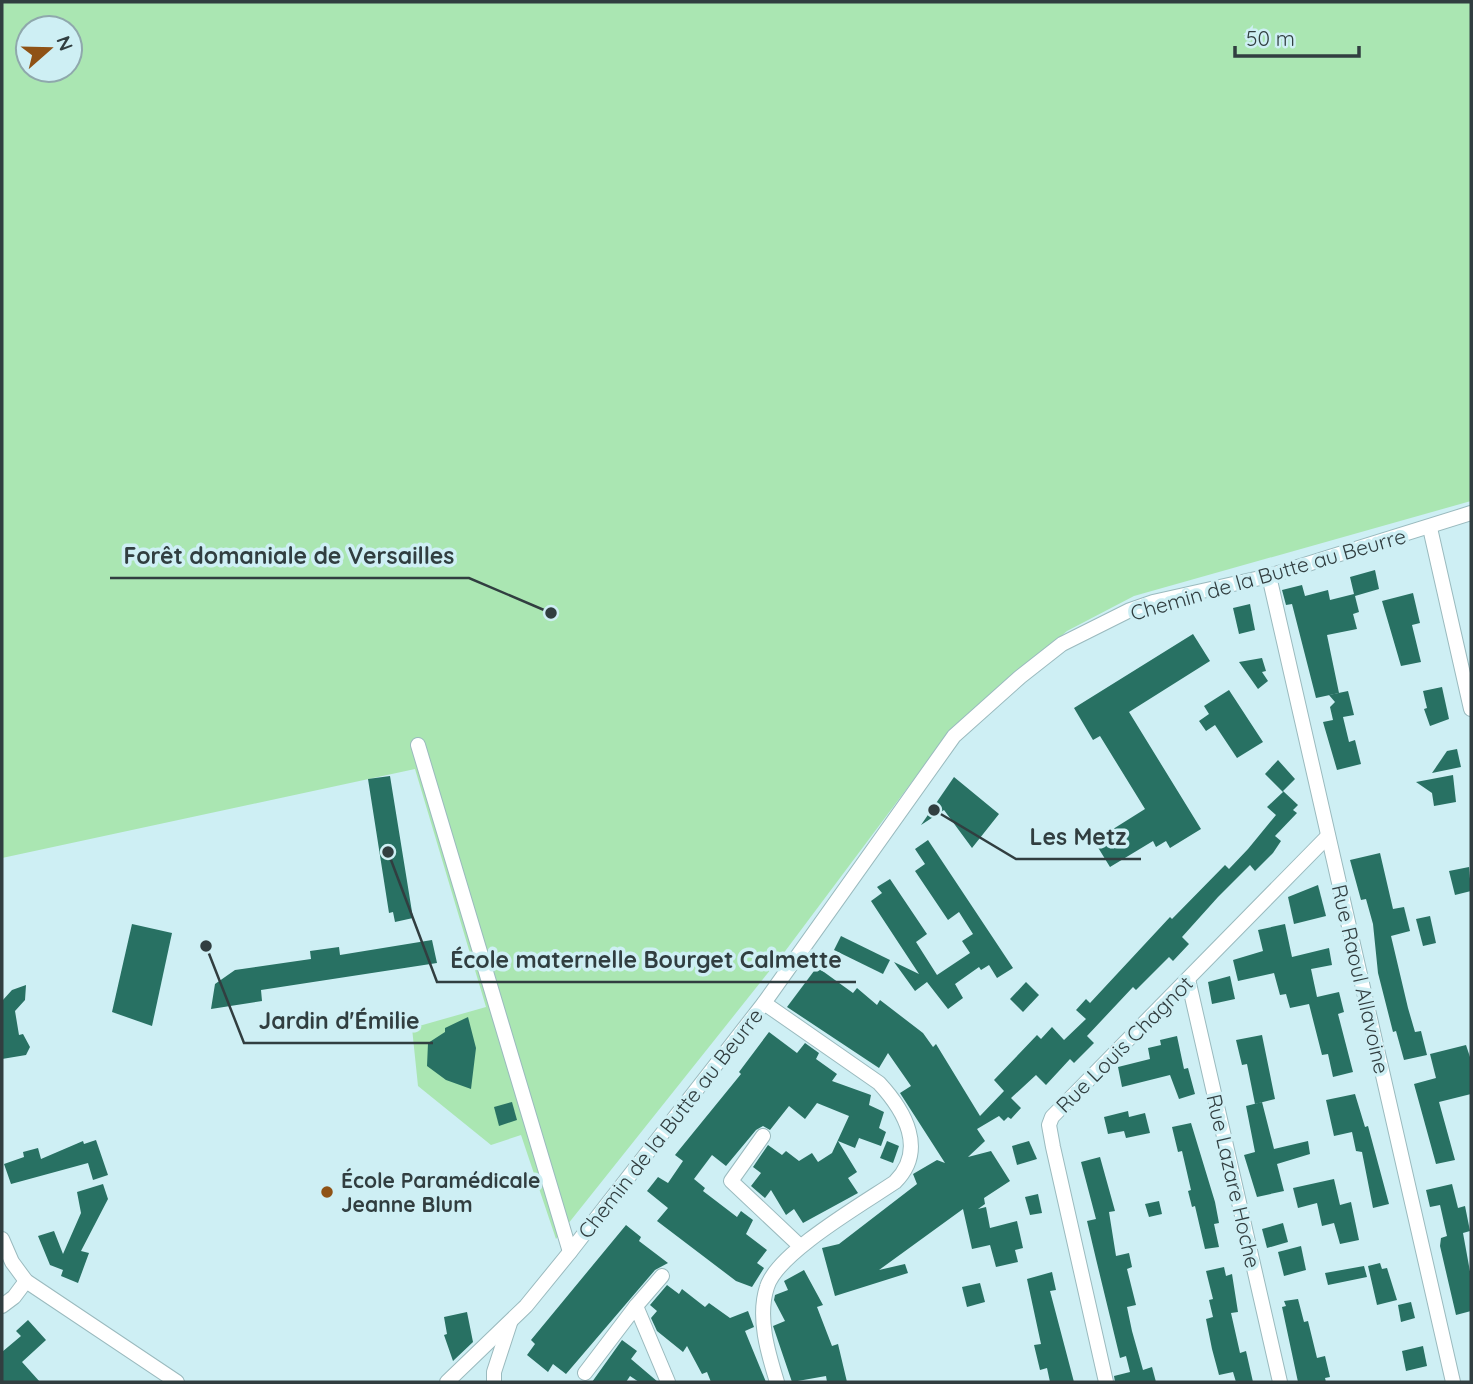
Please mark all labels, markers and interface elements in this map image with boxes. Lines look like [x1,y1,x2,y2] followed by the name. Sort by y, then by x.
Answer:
[14,14,84,84] north arrow
[1235,14,1359,58] scale bar
[1246,25,1295,51] text: 50 m
[51,33,79,54] text: N
[1127,522,1409,626] street label: Chemin de la Butte au Beurre
[110,534,469,578] callout: Forêt domaniale de Versailles
[124,541,454,570] text: Forêt domaniale de Versailles
[1016,815,1141,859] callout: Les Metz
[1030,822,1126,851] text: Les Metz
[1327,882,1395,1076] street label: Rue Raoul Allavoine
[437,938,856,982] callout: École maternelle Bourget Calmette
[450,945,842,974] text: École maternelle Bourget Calmette
[1050,970,1198,1118] street label: Rue Louis Chagnot
[244,999,433,1043] callout: Jardin d'Émilie
[572,1003,768,1243] street label: Chemin de la Butte au Beurre
[259,1006,419,1035] text: Jardin d'Émilie
[1201,1091,1267,1271] street label: Rue Lazare Hoche
[341,1167,540,1217] place label: École Paramédicale Jeanne Blum
[319,1184,335,1200] marker: École Paramédicale Jeanne Blum

